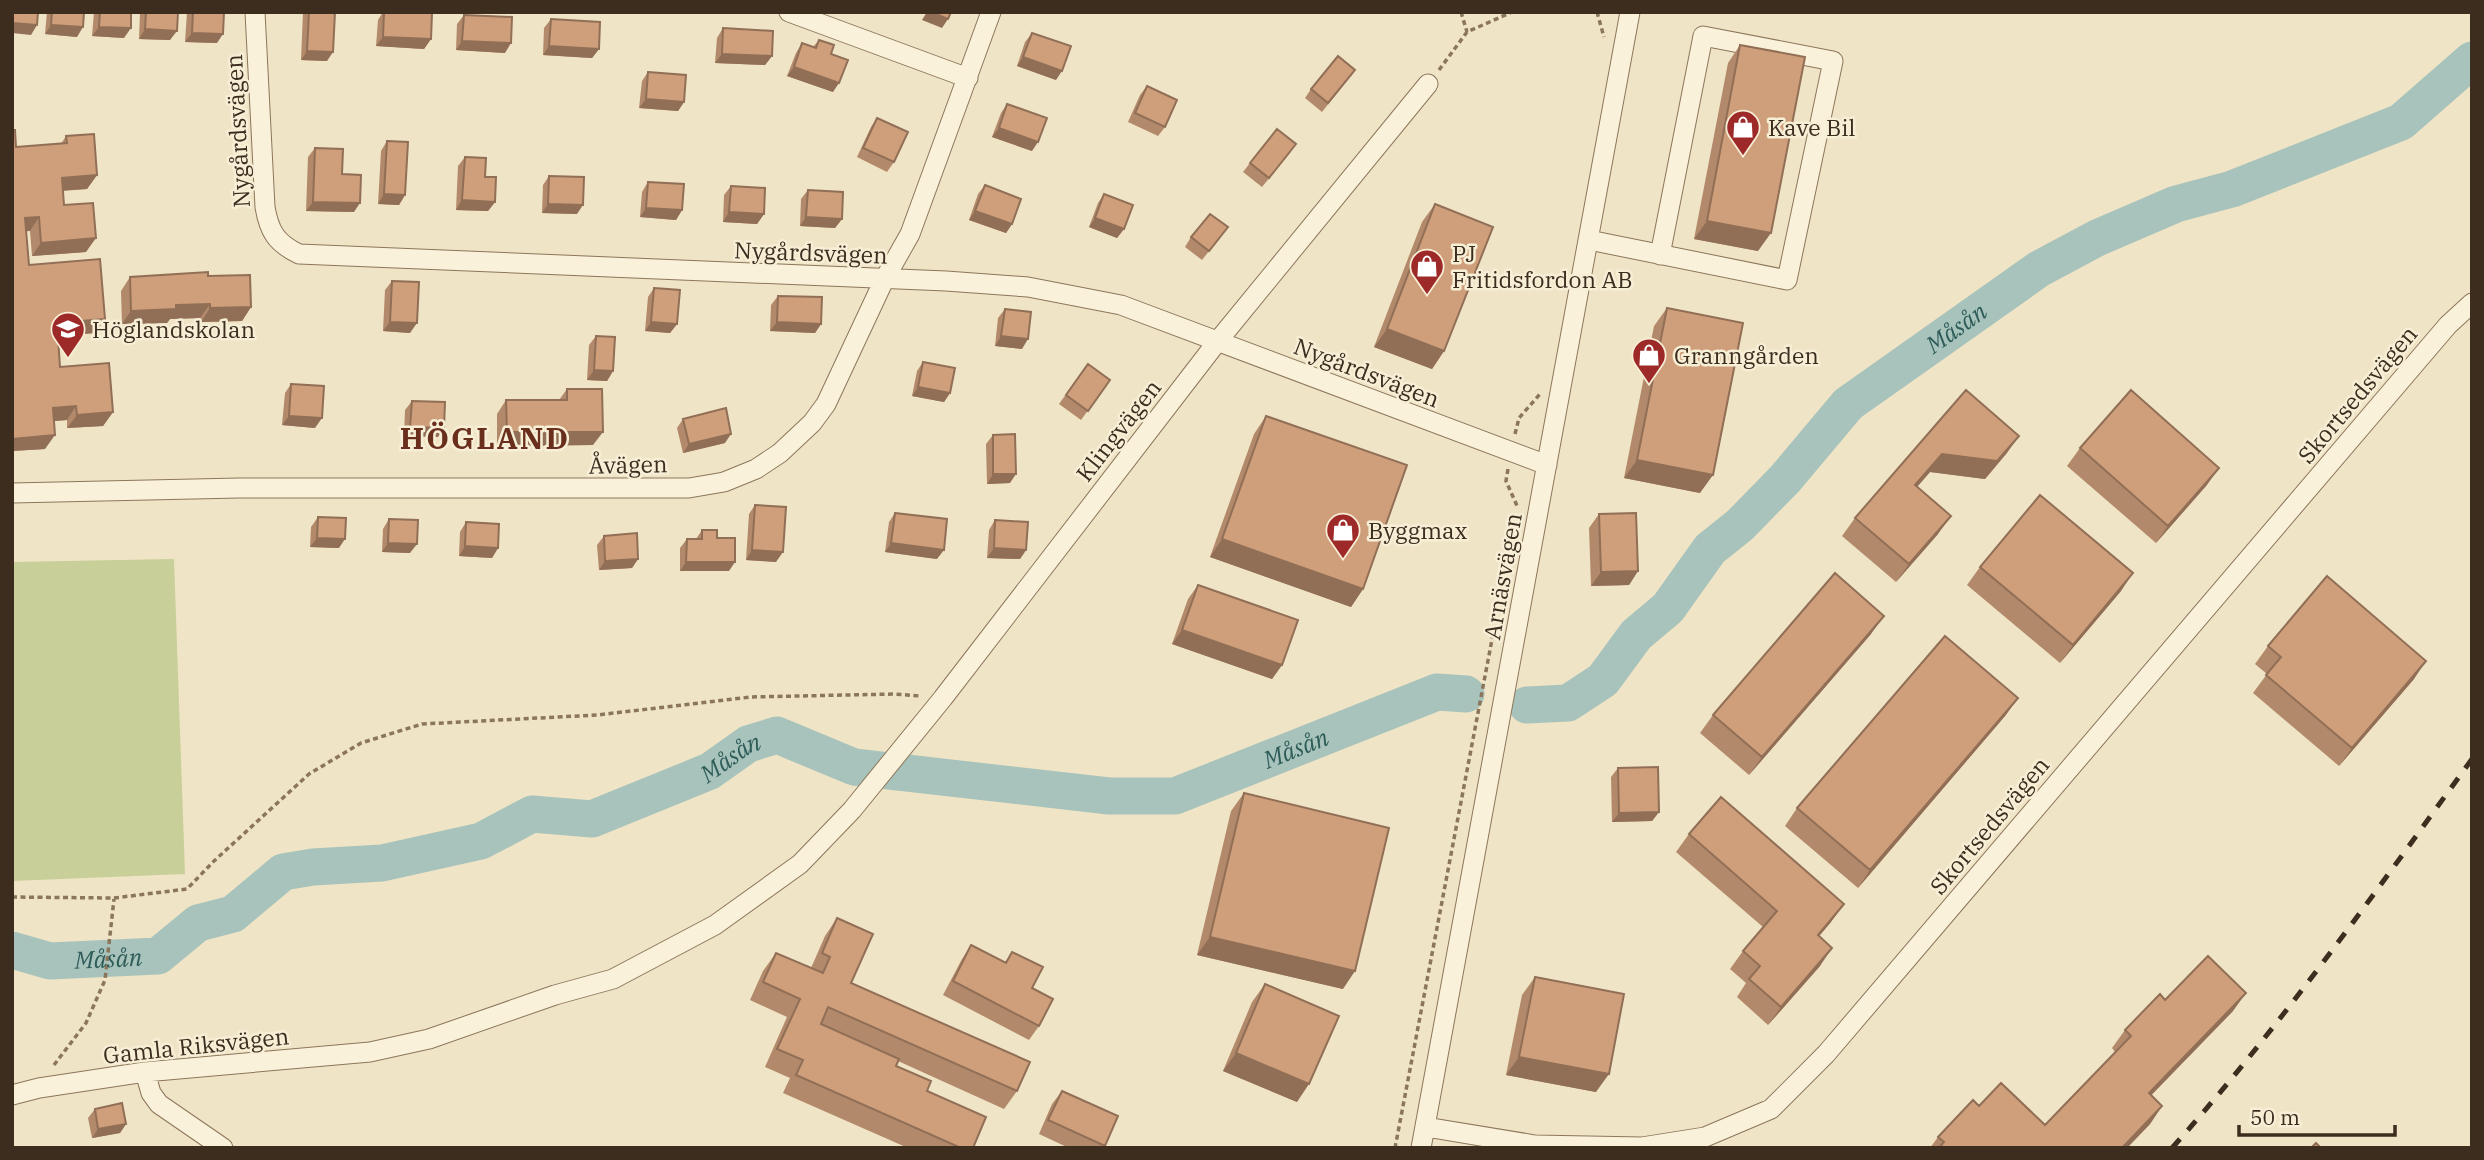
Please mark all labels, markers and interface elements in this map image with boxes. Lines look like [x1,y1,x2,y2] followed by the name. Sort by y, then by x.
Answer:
[218,53,256,209] street label: Nygårdsvägen
[1724,108,1762,157] shop icon: Kave Bil
[1768,112,1856,142] place label: Kave Bil
[734,234,888,270] street label: Nygårdsvägen
[1452,238,1633,294] place label: PJ Fritidsfordon AB
[1408,247,1446,296] shop icon: PJ Fritidsfordon AB
[1918,295,1993,361] water label: Måsån
[49,310,87,359] school or university icon: Höglandskolan
[92,314,255,344] place label: Höglandskolan
[2291,319,2423,469] street label: Skortsedsvägen
[1290,330,1444,414] street label: Nygårdsvägen
[1630,336,1668,385] shop icon: Granngården
[1674,340,1819,370] place label: Granngården
[1069,373,1167,487] street label: Klingvägen
[400,418,570,457] district label: HÖGLAND
[588,448,668,480] street label: Åvägen
[1476,510,1528,642] street label: Arnäsvägen
[1324,511,1362,560] shop icon: Byggmax
[1368,515,1468,545] place label: Byggmax
[1257,721,1333,776] water label: Måsån
[692,725,765,790] water label: Måsån
[1923,750,2055,900] street label: Skortsedsvägen
[73,941,143,976] water label: Måsån
[101,1020,291,1070] street label: Gamla Riksvägen
[2239,1094,2395,1138] scale bar
[2250,1103,2300,1131] text: 50 m

